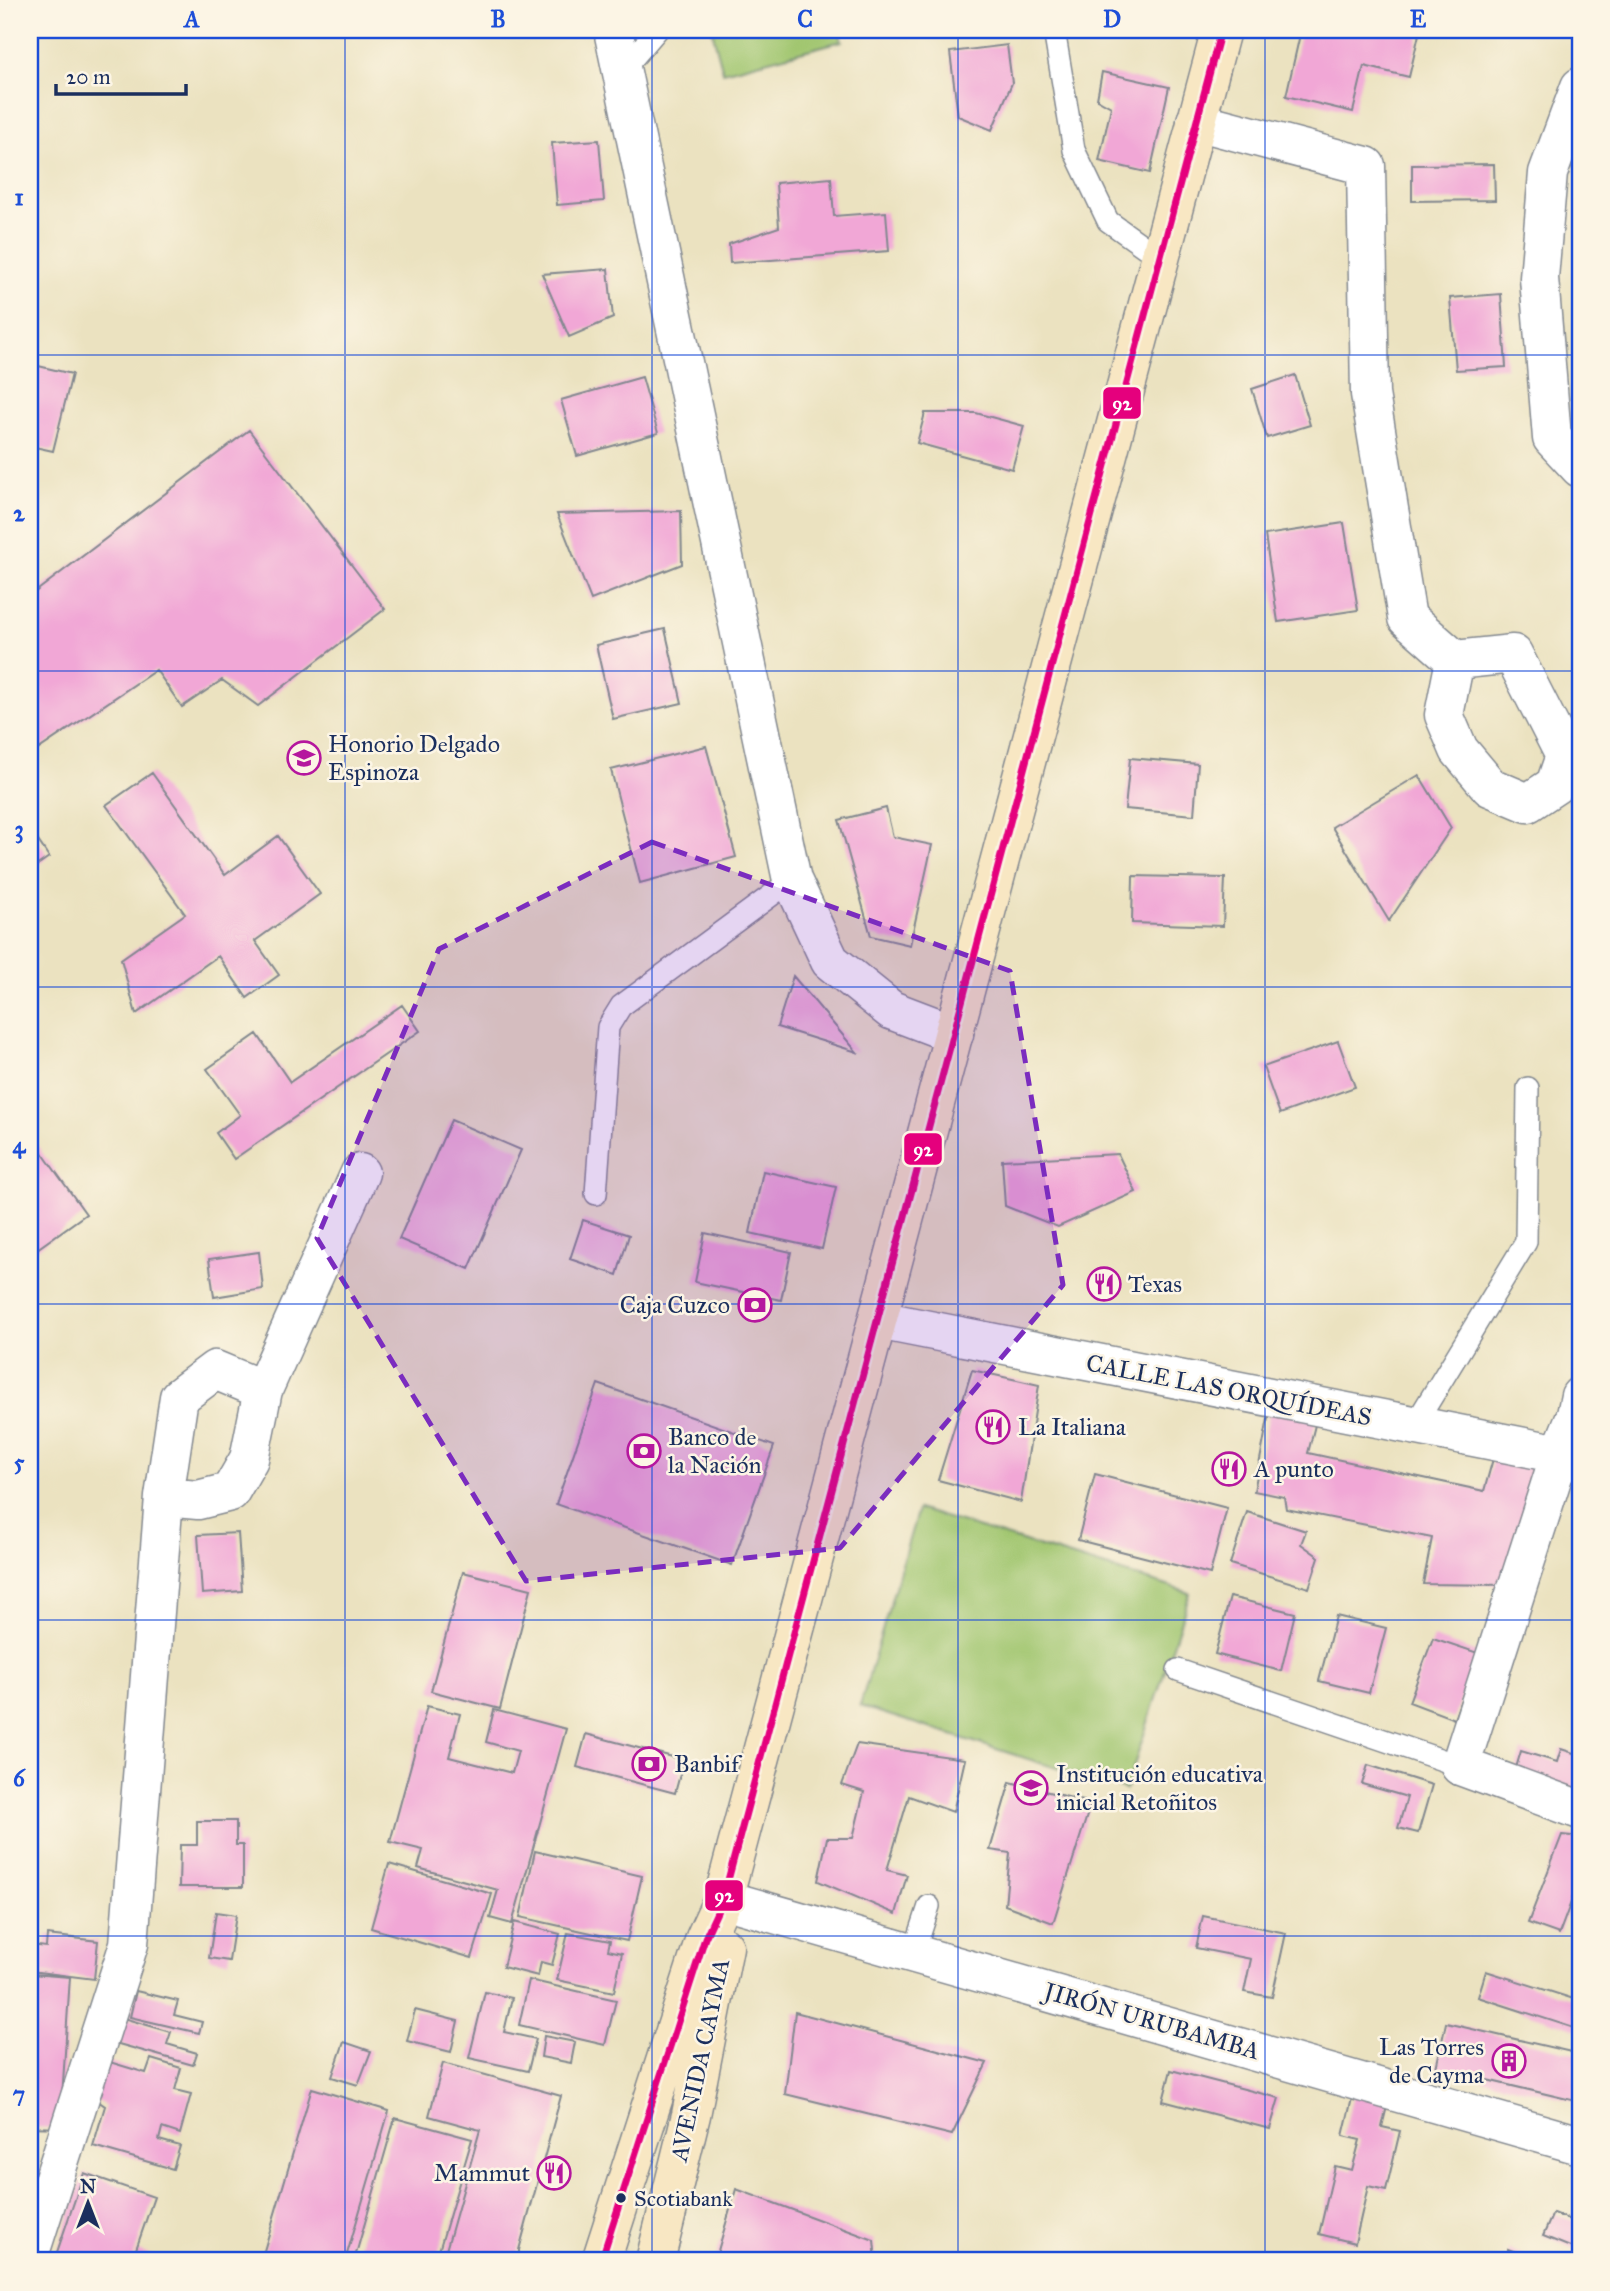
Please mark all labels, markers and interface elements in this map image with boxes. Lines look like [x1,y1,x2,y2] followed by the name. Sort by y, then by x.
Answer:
[182,5,200,33] text: A
[490,5,506,33] text: B
[797,5,813,33] text: C
[1103,5,1121,33] text: D
[1410,5,1427,33] text: E
[56,52,186,96] scale bar
[66,64,111,90] text: 20 m
[14,183,24,211] text: 1
[1102,386,1142,420] line badge: 92
[1112,392,1132,416] text: 92
[13,499,25,527] text: 2
[328,729,500,787] place label: Honorio Delgado Espinoza
[285,739,323,777] school or university icon: Honorio Delgado Espinoza
[14,815,24,844] text: 3
[13,1131,27,1159] text: 4
[903,1132,943,1166] line badge: 92
[913,1138,933,1162] text: 92
[1085,1265,1123,1303] restaurant icon: Texas
[1128,1269,1182,1299] place label: Texas
[736,1286,774,1324] bank icon: Caja Cuzco
[620,1290,730,1320] place label: Caja Cuzco
[1084,1348,1374,1432] street label: CALLE LAS ORQUÍDEAS
[974,1408,1012,1446] restaurant icon: La Italiana
[1018,1412,1127,1442] place label: La Italiana
[668,1422,762,1480] place label: Banco de la Nación
[625,1432,663,1470] bank icon: Banco de la Nación
[14,1448,25,1476] text: 5
[1210,1450,1248,1488] restaurant icon: A punto
[1253,1454,1334,1484] place label: A punto
[630,1745,668,1783] bank icon: Banbif
[674,1749,743,1779] place label: Banbif
[1056,1759,1264,1817] place label: Institución educativa inicial Retoñitos
[13,1764,26,1792] text: 6
[1012,1769,1050,1807] school or university icon: Institución educativa inicial Retoñitos
[704,1879,744,1912] line badge: 92
[714,1884,734,1908] text: 92
[664,1956,736,2165] street label: AVENIDA CAYMA
[1038,1975,1263,2066] street label: JIRÓN URUBAMBA
[1379,2032,1485,2090] place label: Las Torres de Cayma
[1490,2042,1528,2080] building icon: Las Torres de Cayma
[13,2080,25,2108] text: 7
[535,2154,573,2192] restaurant icon: Mammut
[434,2158,531,2188] place label: Mammut
[52,2168,122,2238] north arrow
[80,2175,96,2198] text: N
[634,2185,733,2212] place label: Scotiabank
[614,2191,628,2205] marker: Scotiabank

